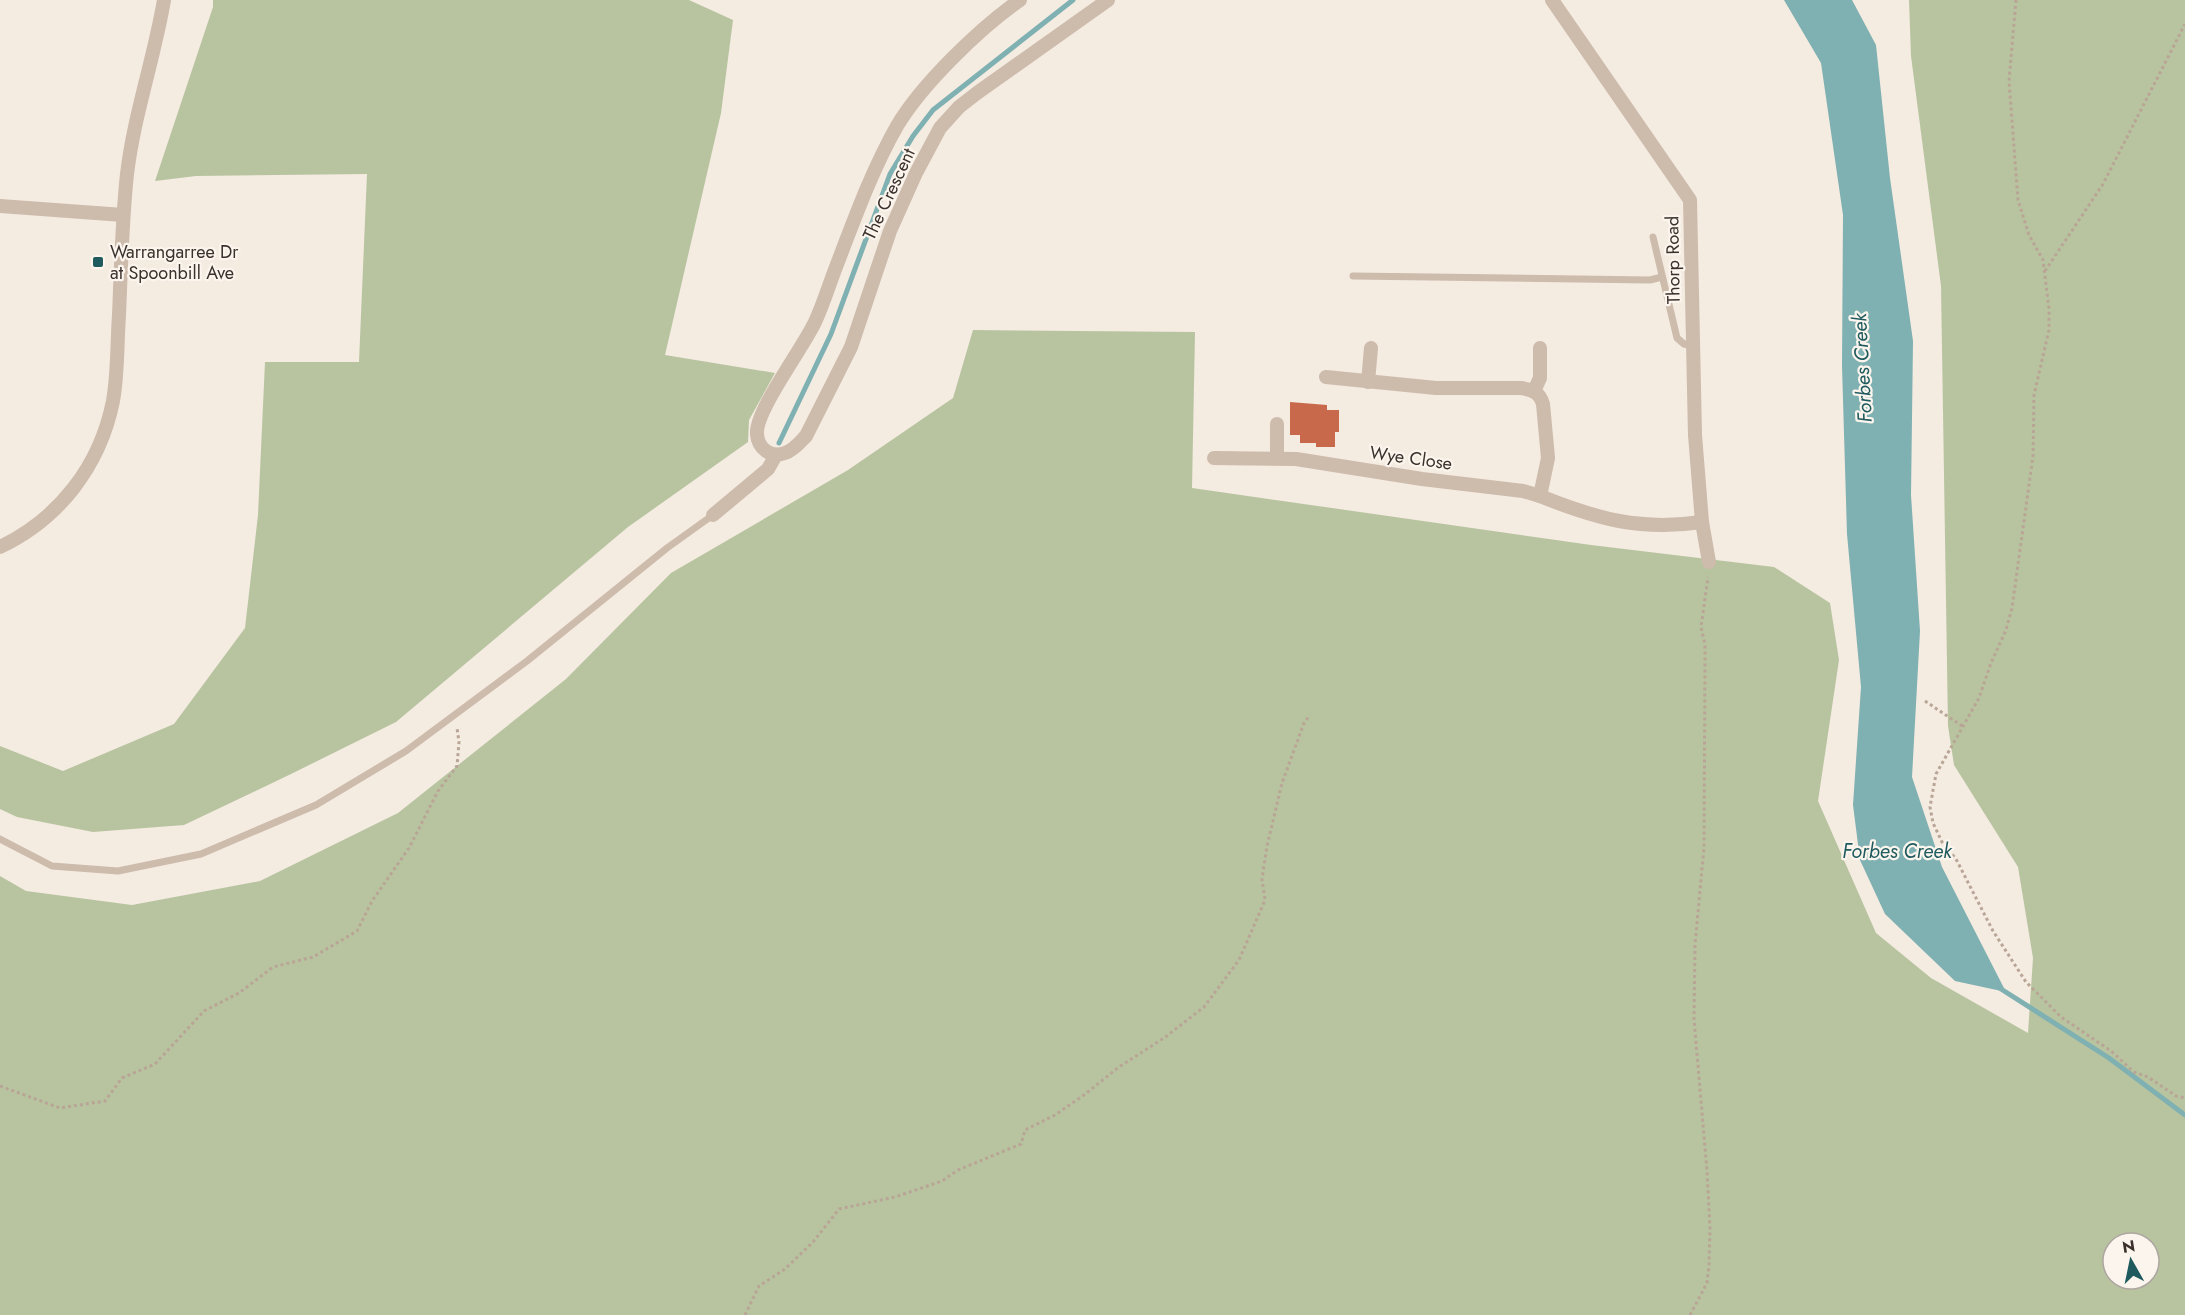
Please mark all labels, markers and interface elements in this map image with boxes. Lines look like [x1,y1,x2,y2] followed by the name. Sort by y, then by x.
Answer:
[856,143,922,244] street label: The Crescent
[1659,216,1687,304] street label: Thorp Road
[110,239,239,286] place label: Warrangarree Dr at Spoonbill Ave
[91,255,105,269] marker: Warrangarree Dr at Spoonbill Ave
[1845,311,1880,423] water label: Forbes Creek
[1368,439,1454,477] street label: Wye Close
[1842,837,1953,866] water label: Forbes Creek
[2101,1231,2161,1291] north arrow
[2121,1234,2137,1259] text: N

